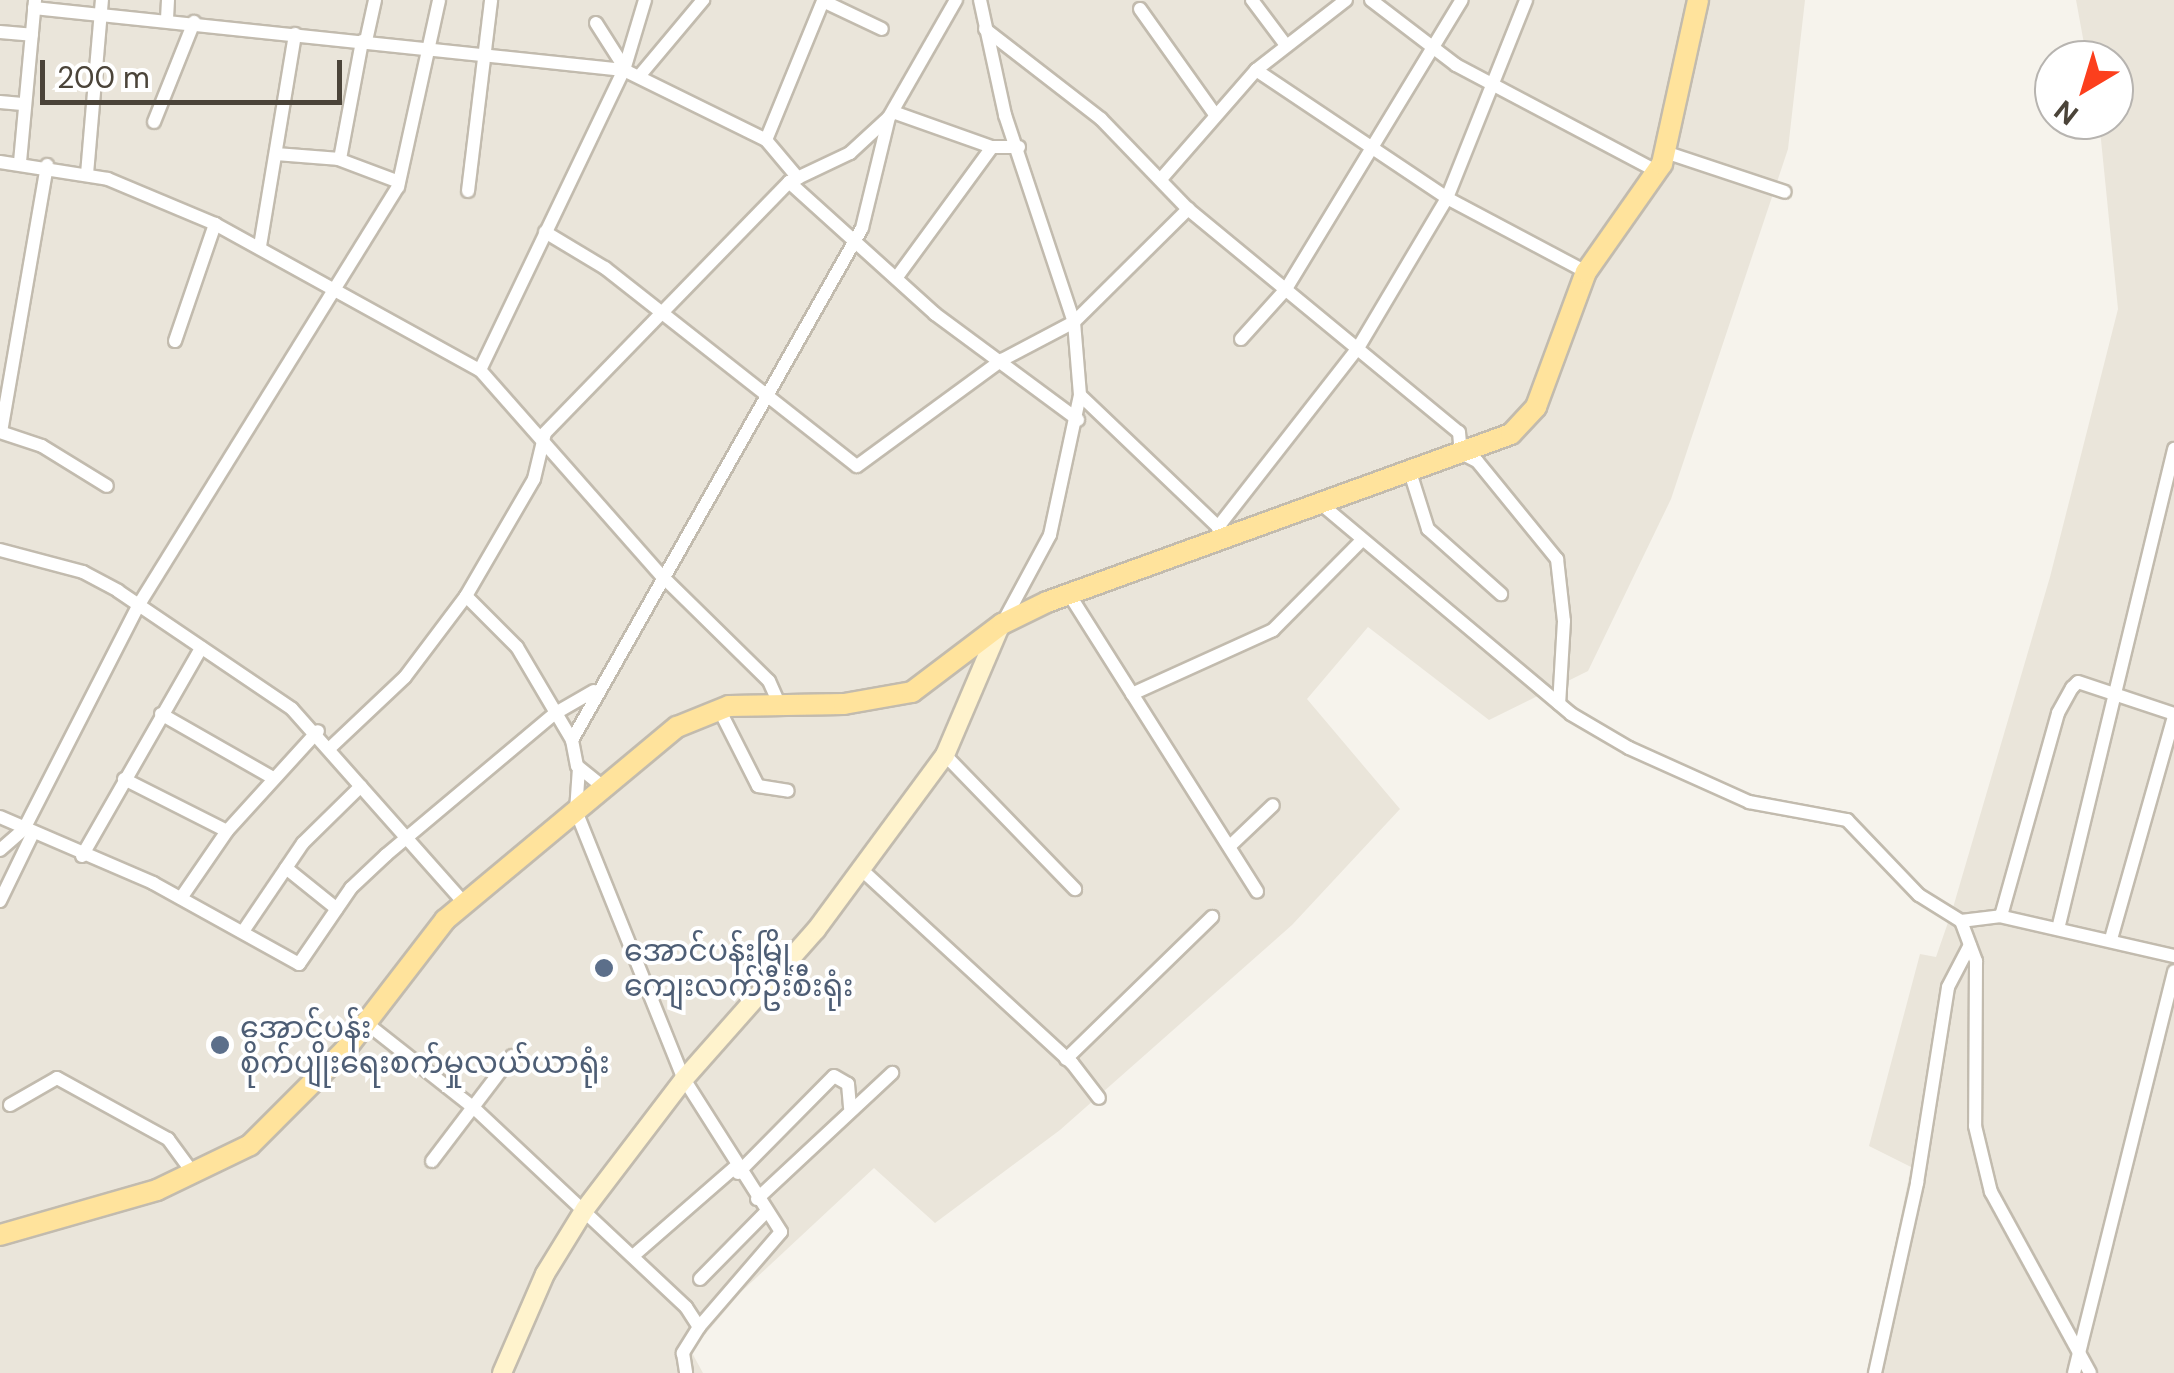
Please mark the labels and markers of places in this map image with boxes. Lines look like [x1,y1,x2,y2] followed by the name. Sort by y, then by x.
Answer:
[624,933,853,1004] place label: အောင်ပန်းမြို့ ကျေးလက်ဦးစီးရုံး
[593,957,615,979] marker: အောင်ပန်းမြို့ ကျေးလက်ဦးစီးရုံး
[240,1010,610,1080] place label: အောင်ပန်း စိုက်ပျိုးရေးစက်မှုလယ်ယာရုံး
[209,1034,231,1056] marker: အောင်ပန်း စိုက်ပျိုးရေးစက်မှုလယ်ယာရုံး

